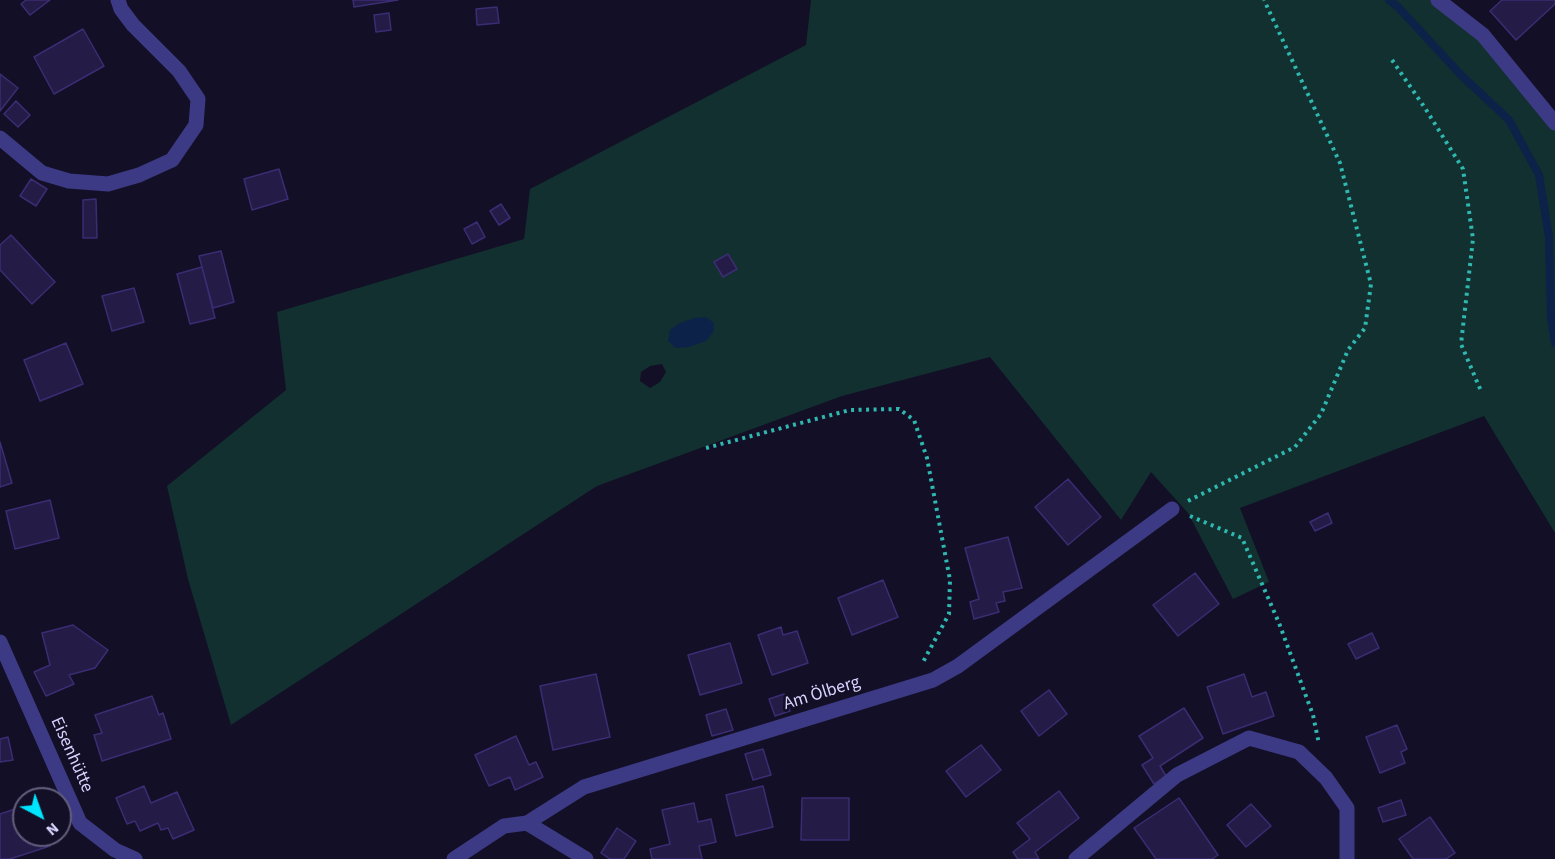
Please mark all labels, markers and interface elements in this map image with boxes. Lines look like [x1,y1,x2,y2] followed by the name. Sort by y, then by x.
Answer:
[781,672,863,716] street label: Am Ölberg
[45,714,97,796] street label: Eisenhütte
[12,787,72,847] north arrow
[41,817,64,841] text: N

